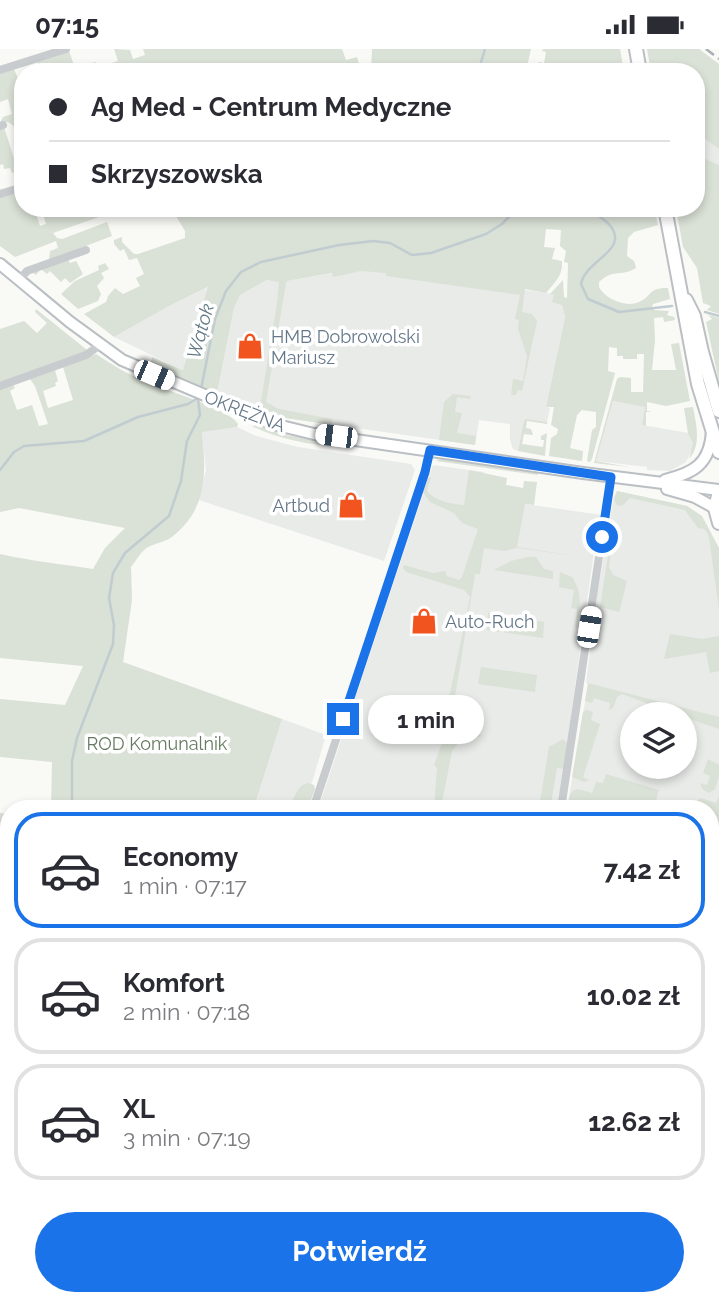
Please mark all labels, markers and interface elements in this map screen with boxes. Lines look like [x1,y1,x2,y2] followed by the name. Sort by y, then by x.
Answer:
[35,10,99,40] text: 07:15
[91,92,451,122] text: Ag Med - Centrum Medyczne
[91,159,263,189] text: Skrzyszowska
[182,301,218,361] water label: Wątok
[271,326,420,368] place label: HMB Dobrowolski Mariusz
[235,331,265,361] shop icon: HMB Dobrowolski Mariusz
[131,357,178,393] car
[201,386,289,436] street label: OKRĘŻNA
[314,423,359,449] car
[336,490,366,520] shop icon: Artbud
[272,495,330,516] place label: Artbud
[586,521,618,553] route start
[576,605,603,649] car
[409,606,439,636] shop icon: Auto-Ruch
[445,611,535,632] place label: Auto-Ruch
[368,695,483,743] callout: 1 min
[620,702,697,779] map controls
[620,702,697,779] button: layers
[327,703,359,735] route end
[397,706,455,733] text: 1 min
[87,733,228,754] park label: ROD Komunalnik
[39,839,102,902] icon: car
[123,842,238,872] text: Economy
[603,855,680,885] text: 7.42 zł
[123,872,247,899] text: 1 min · 07:17
[39,965,102,1028] icon: car
[123,968,225,998] text: Komfort
[587,981,680,1011] text: 10.02 zł
[123,998,251,1025] text: 2 min · 07:18
[39,1091,102,1154] icon: car
[123,1094,155,1124] text: XL
[588,1107,680,1137] text: 12.62 zł
[123,1124,251,1151] text: 3 min · 07:19
[35,1212,684,1292] button: Potwierdź

